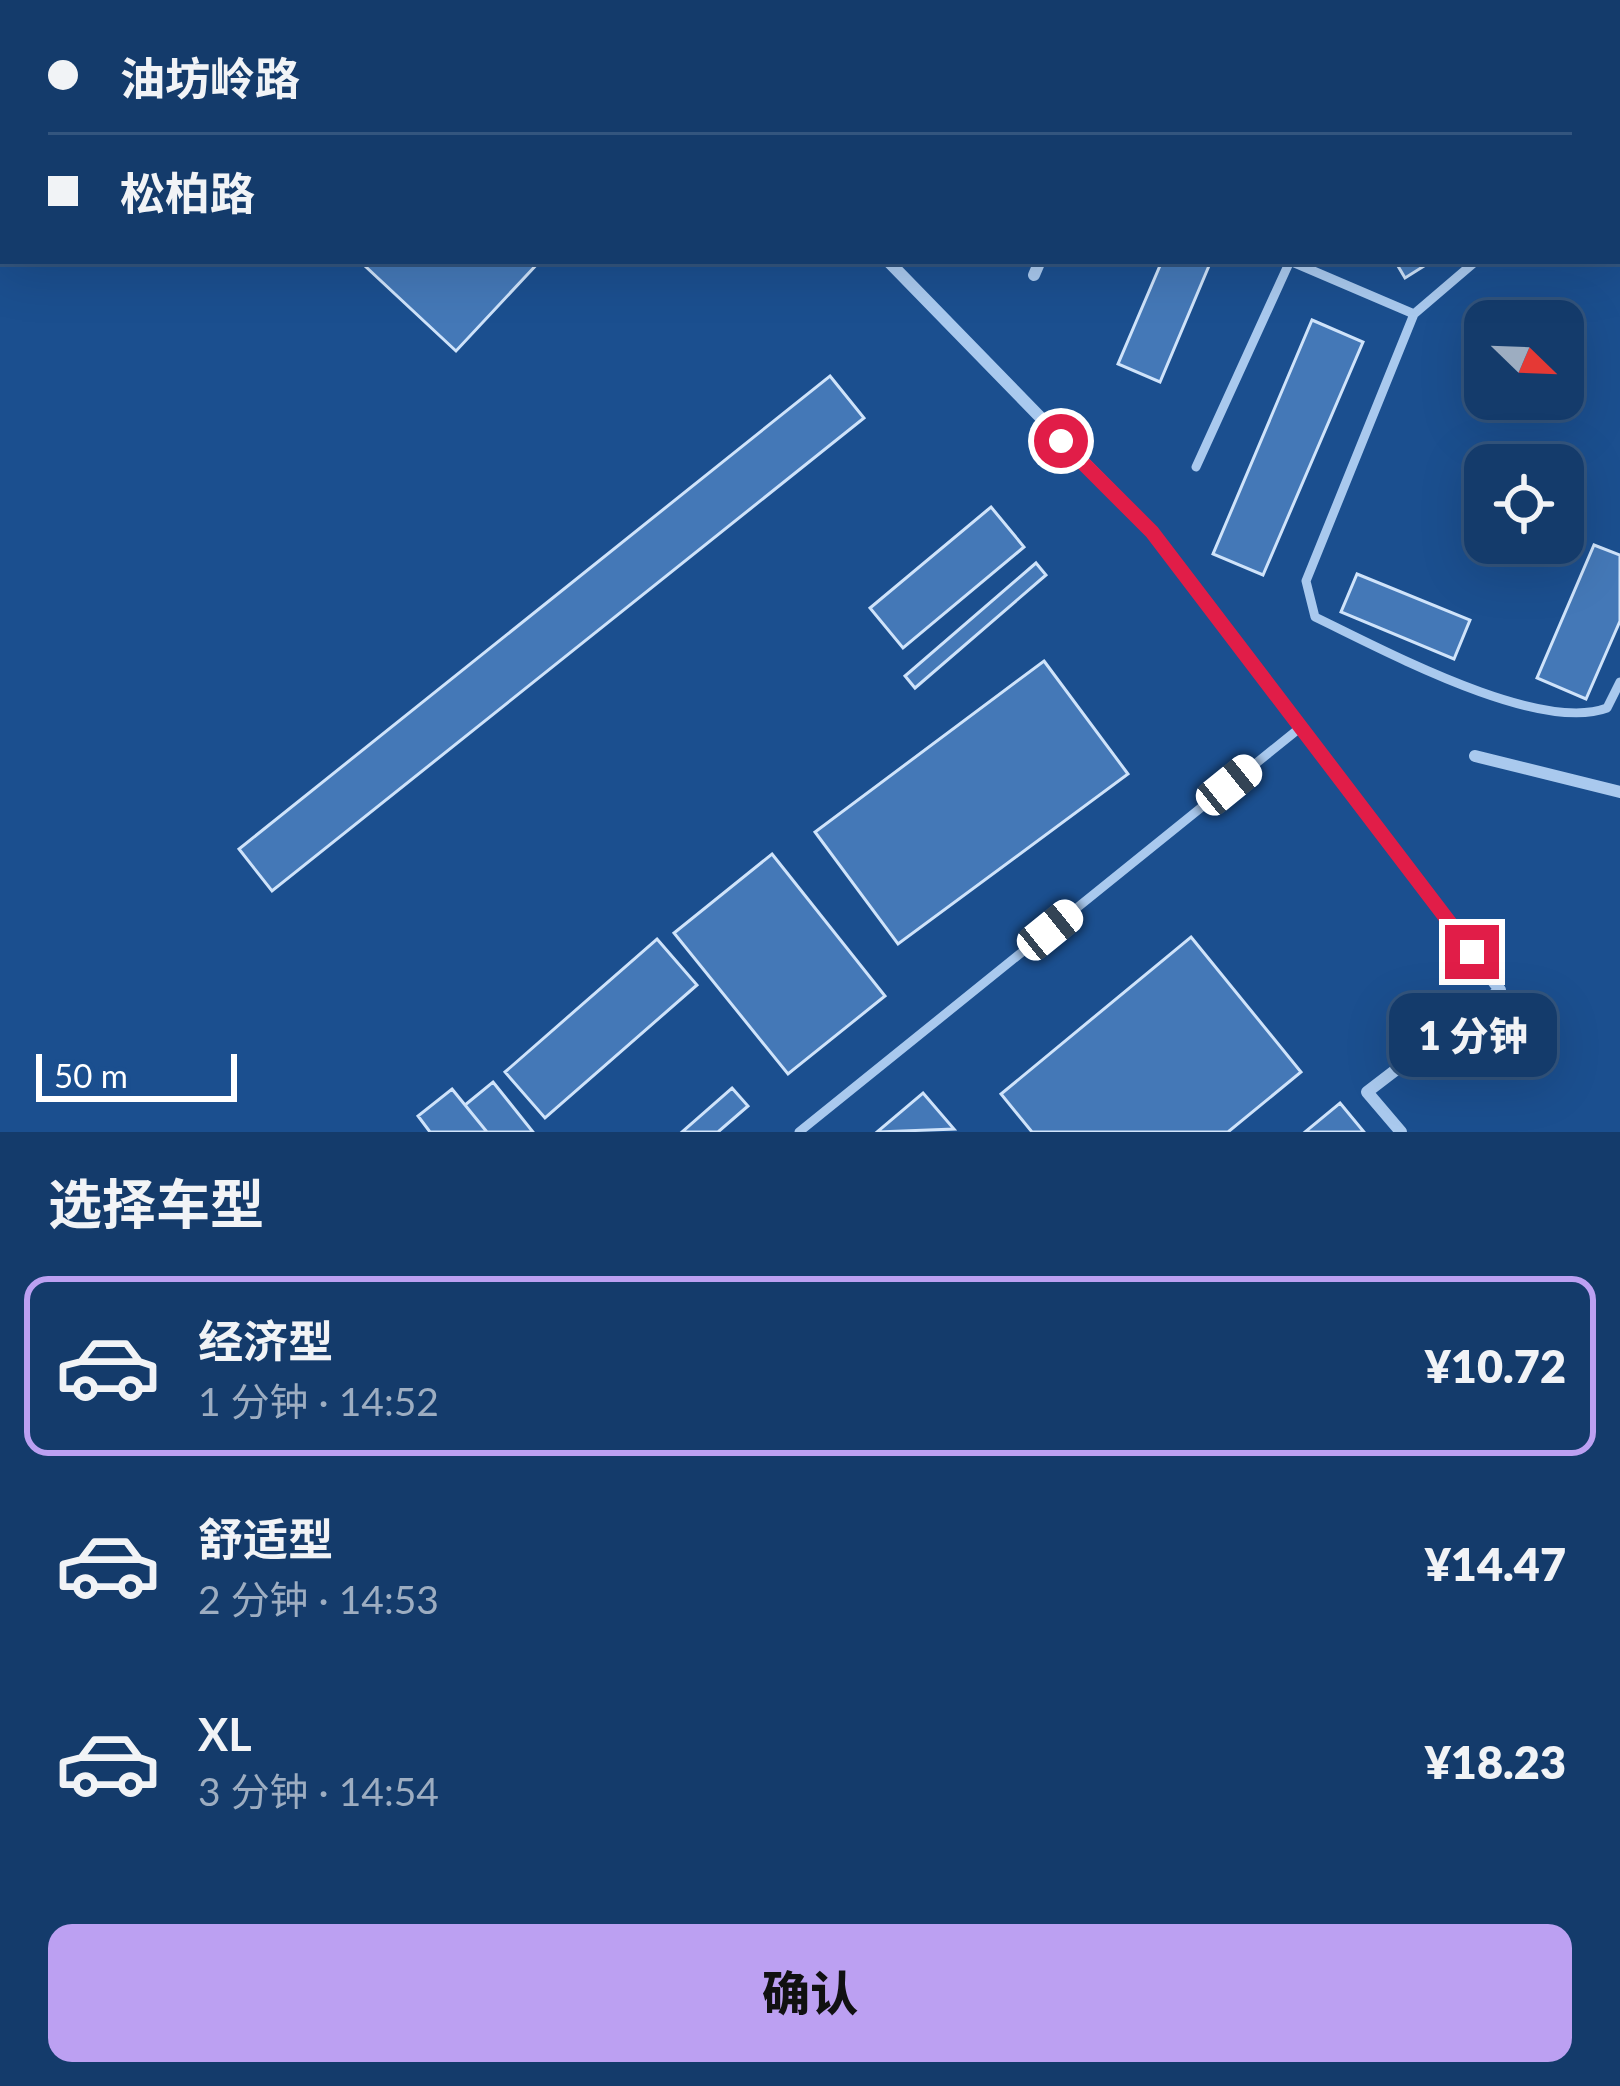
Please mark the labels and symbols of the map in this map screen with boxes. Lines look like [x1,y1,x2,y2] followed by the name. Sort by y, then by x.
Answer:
[1464,300,1584,420] north arrow
[1034,414,1088,468] route start
[1190,748,1268,822] car
[1011,893,1089,967] car
[1445,925,1499,979] route end
[1388,994,1556,1078] callout: 1 分钟
[36,1048,237,1101] scale bar

